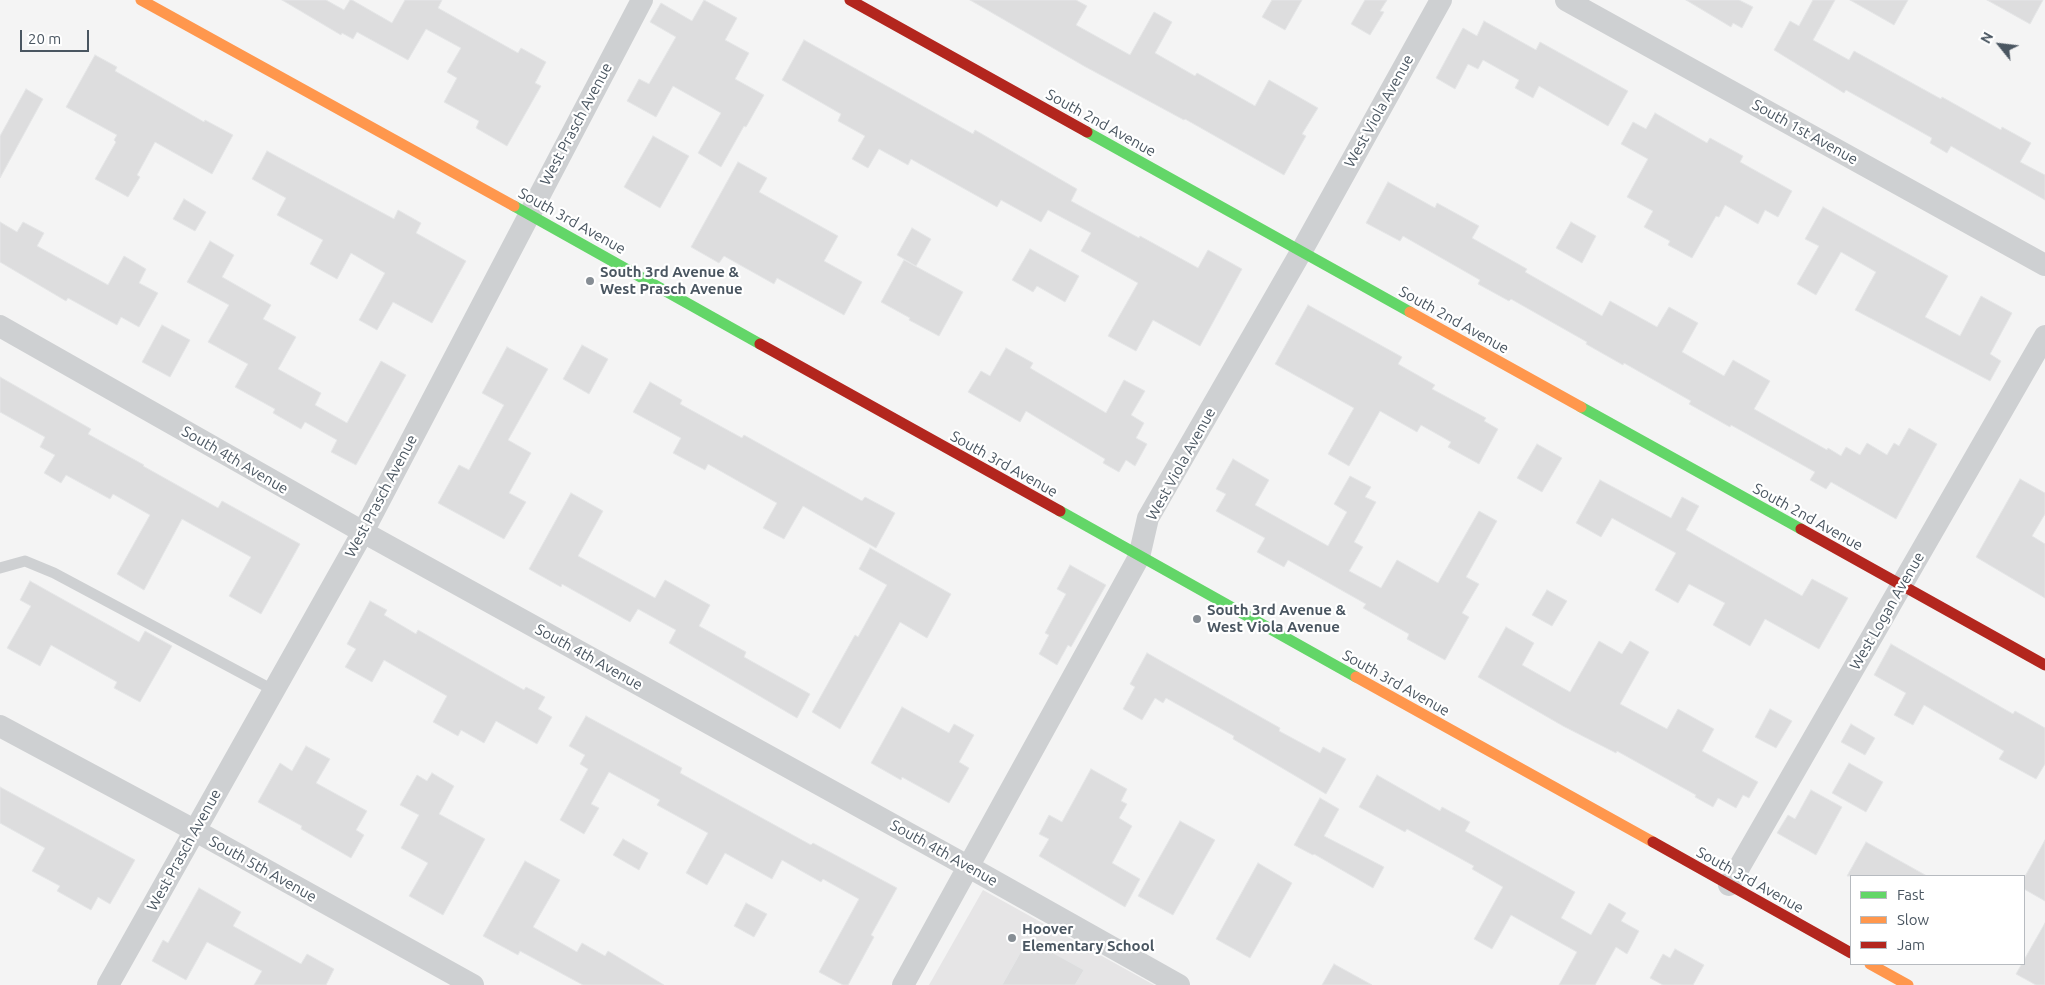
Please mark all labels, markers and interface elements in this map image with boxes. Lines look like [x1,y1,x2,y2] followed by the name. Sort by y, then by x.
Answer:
[22,20,91,52] scale bar
[1975,20,2025,70] north arrow
[1977,29,1996,46] text: N
[28,30,61,47] text: 20 m
[1341,52,1417,170] street label: West Viola Avenue
[536,60,616,188] street label: West Prasch Avenue
[1043,85,1159,161] street label: South 2nd Avenue
[1749,96,1861,168] street label: South 1st Avenue
[515,184,629,258] street label: South 3rd Avenue
[600,263,743,298] place label: South 3rd Avenue & West Prasch Avenue
[584,275,596,287] marker: South 3rd Avenue & West Prasch Avenue
[1396,282,1512,358] street label: South 2nd Avenue
[1143,405,1219,523] street label: West Viola Avenue
[179,422,291,498] street label: South 4th Avenue
[947,427,1061,501] street label: South 3rd Avenue
[341,432,421,560] street label: West Prasch Avenue
[1750,479,1866,555] street label: South 2nd Avenue
[1846,549,1928,673] street label: West Logan Avenue
[1207,601,1346,636] place label: South 3rd Avenue & West Viola Avenue
[1191,613,1203,625] marker: South 3rd Avenue & West Viola Avenue
[532,620,646,694] street label: South 4th Avenue
[1339,646,1453,720] street label: South 3rd Avenue
[143,786,225,914] street label: West Prasch Avenue
[887,816,1001,890] street label: South 4th Avenue
[206,832,320,906] street label: South 5th Avenue
[1693,843,1807,917] street label: South 3rd Avenue
[1850,875,2025,965] legend
[1897,886,1924,903] text: Fast
[1897,911,1929,928] text: Slow
[1022,920,1154,955] place label: Hoover Elementary School
[1006,932,1018,944] marker: Hoover Elementary School
[1897,936,1925,953] text: Jam

